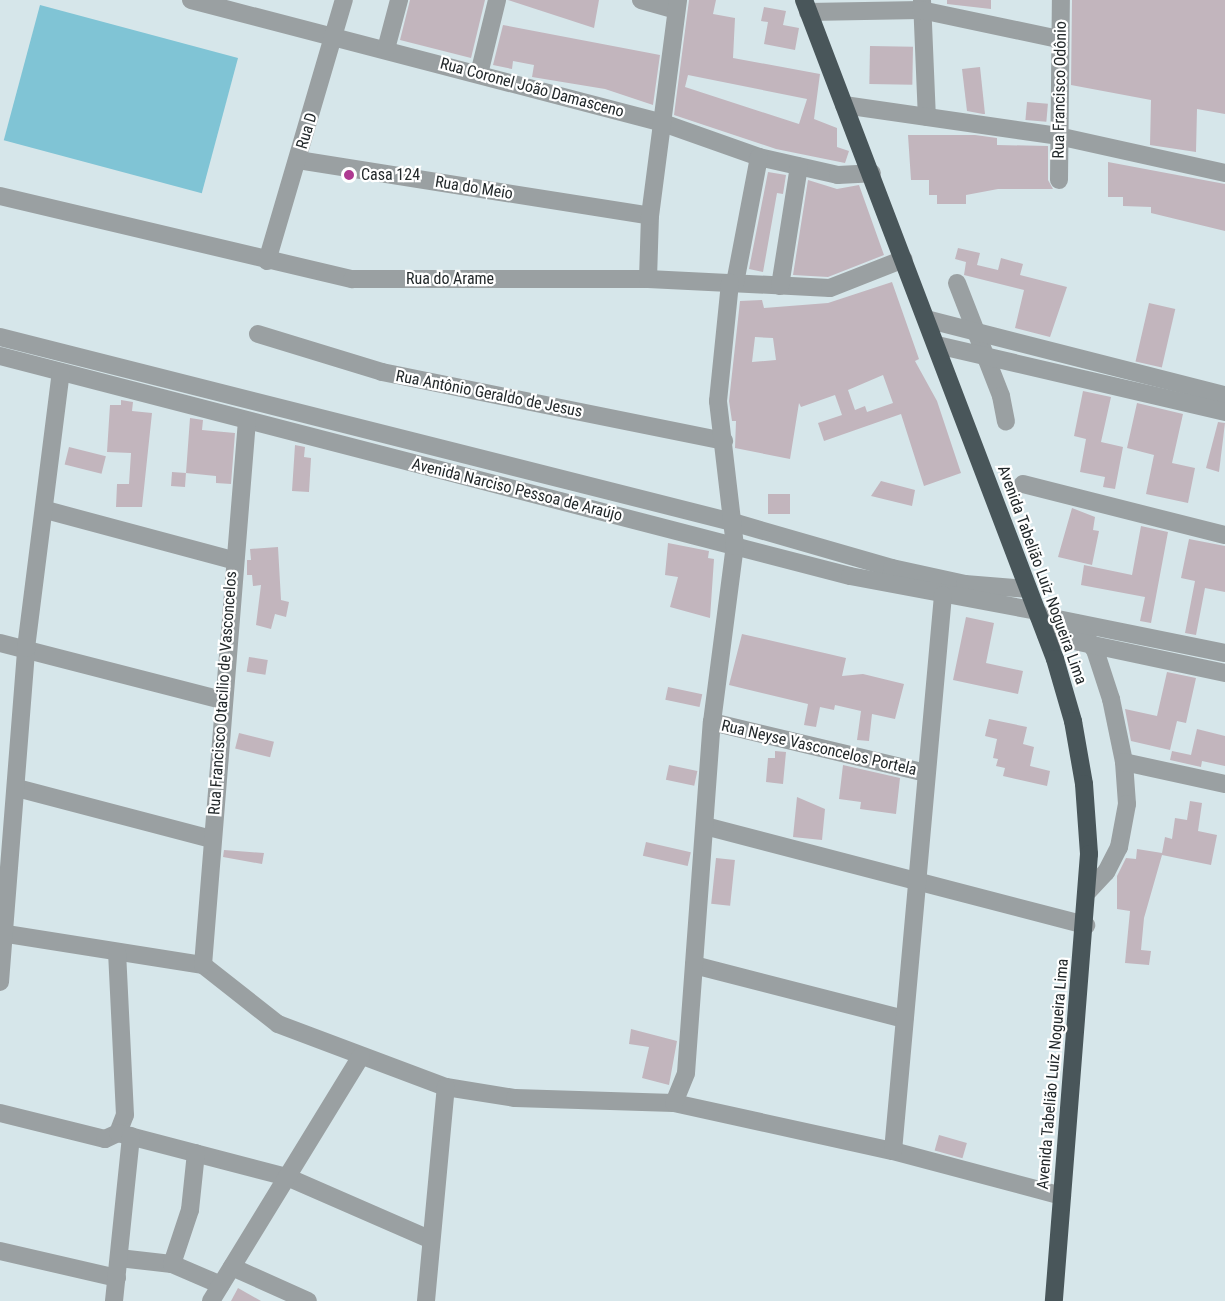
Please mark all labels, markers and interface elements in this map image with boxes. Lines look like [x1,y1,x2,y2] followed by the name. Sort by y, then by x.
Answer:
[1049,21,1071,159] street label: Rua Francisco Odônio
[438,54,626,122] street label: Rua Coronel João Damasceno
[292,111,322,151] street label: Rua D
[361,165,420,185] place label: Casa 124
[342,168,356,182] marker: Casa 124
[434,172,514,204] street label: Rua do Meio
[406,269,494,289] street label: Rua do Arame
[394,367,584,421] street label: Rua Antônio Geraldo de Jesus
[410,455,624,525] street label: Avenida Narciso Pessoa de Araújo
[993,463,1091,687] street label: Avenida Tabelião Luiz Nogueira Lima
[205,570,241,816] street label: Rua Francisco Otacilio de Vasconcelos
[719,716,919,780] street label: Rua Neyse Vasconcelos Portela
[1033,958,1073,1190] street label: Avenida Tabelião Luiz Nogueira Lima

